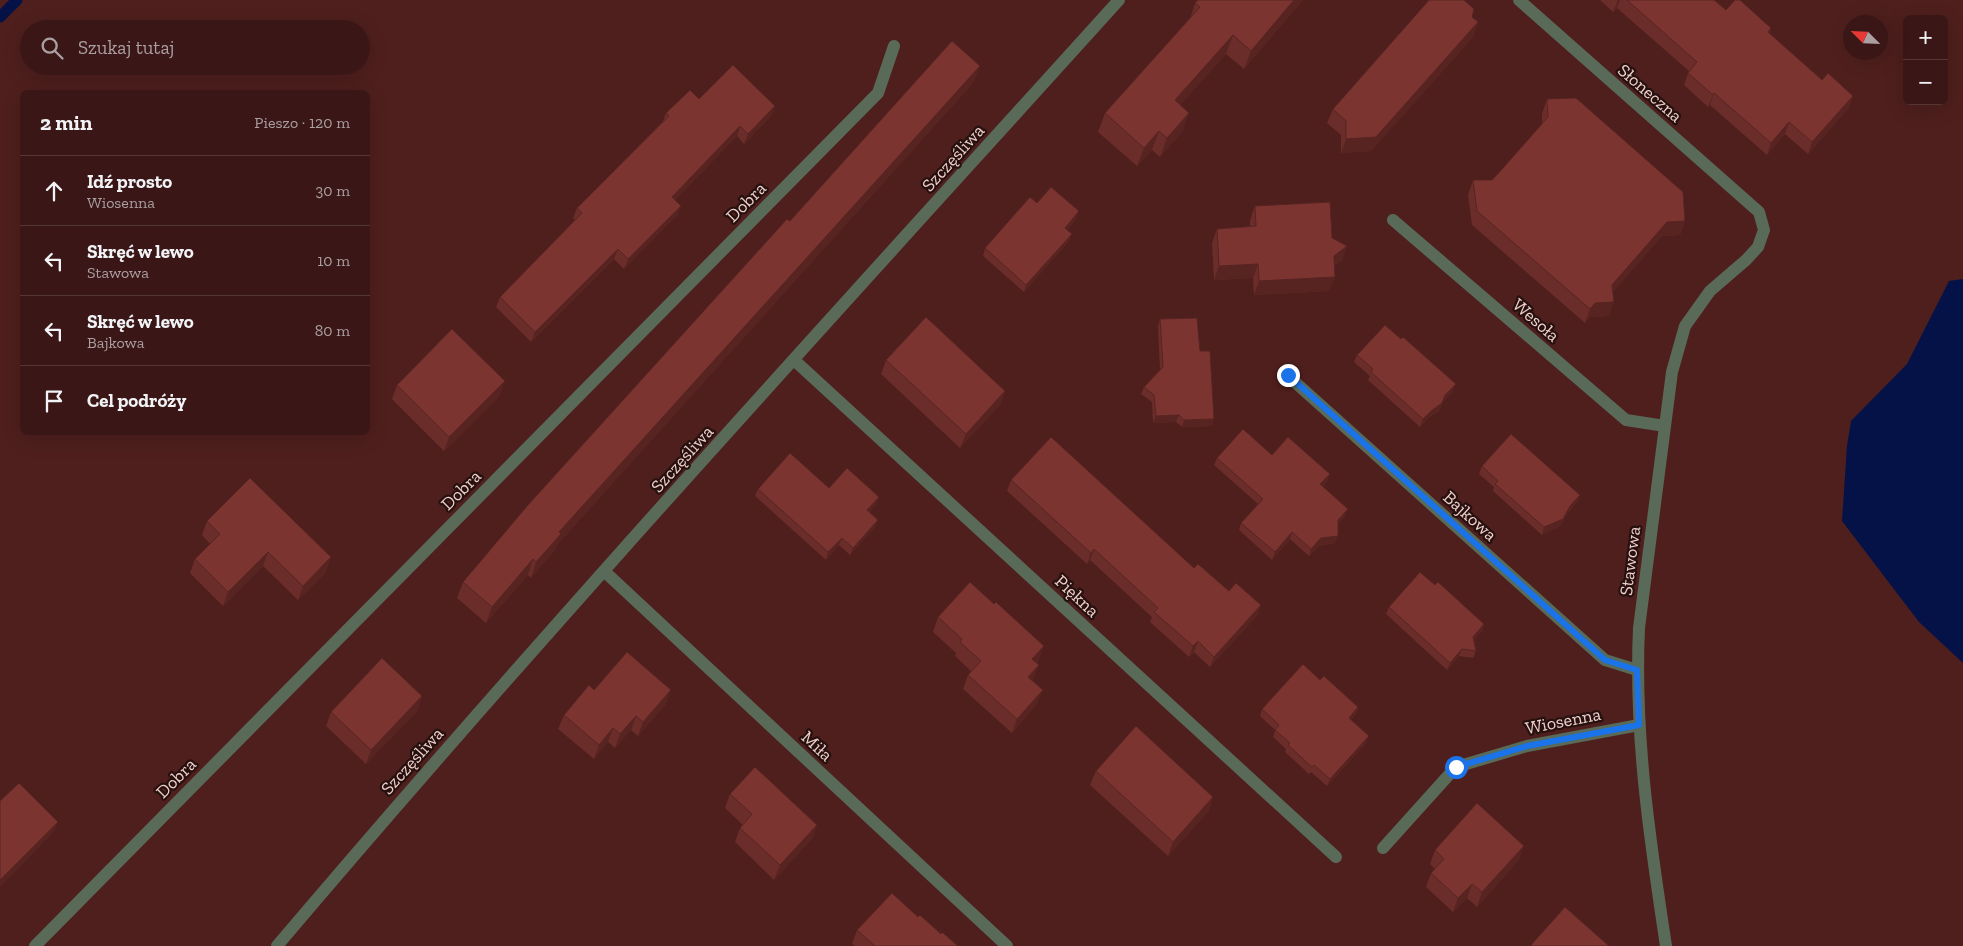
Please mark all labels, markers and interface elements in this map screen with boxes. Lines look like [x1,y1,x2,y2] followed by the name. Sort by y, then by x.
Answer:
[1843,15,1888,60] north arrow
[1903,15,1948,105] map controls
[1903,15,1948,60] button: +
[20,20,370,75] search box
[38,34,66,62] icon: search
[78,36,174,59] text: Szukaj tutaj
[1613,59,1687,127] street label: Słoneczna
[1903,60,1948,105] button: −
[40,110,92,135] text: 2 min
[254,113,350,132] text: Pieszo · 120 m
[917,120,989,196] street label: Szczęśliwa
[87,170,172,193] text: Idź prosto
[40,177,68,205] icon: ahead
[721,177,771,227] street label: Dobra
[316,181,350,200] text: 30 m
[87,193,155,212] text: Wiosenna
[87,240,194,263] text: Skręć w lewo
[40,247,68,275] icon: left
[317,251,350,270] text: 10 m
[87,263,149,282] text: Stawowa
[1508,294,1564,347] street label: Wesoła
[87,310,194,333] text: Skręć w lewo
[40,317,68,345] icon: left
[315,321,350,340] text: 80 m
[87,333,145,352] text: Bajkowa
[1277,364,1300,387] route end
[40,387,68,415] icon: arrive
[87,389,186,412] text: Cel podróży
[646,421,718,497] street label: Szczęśliwa
[436,465,486,515] street label: Dobra
[1439,486,1502,546] street label: Bajkowa
[1615,525,1645,597] street label: Stawowa
[1050,570,1104,622] street label: Piękna
[1523,703,1603,739] street label: Wiosenna
[376,723,448,799] street label: Szczęśliwa
[797,726,837,766] street label: Miła
[151,753,201,803] street label: Dobra
[1445,756,1468,779] route start

